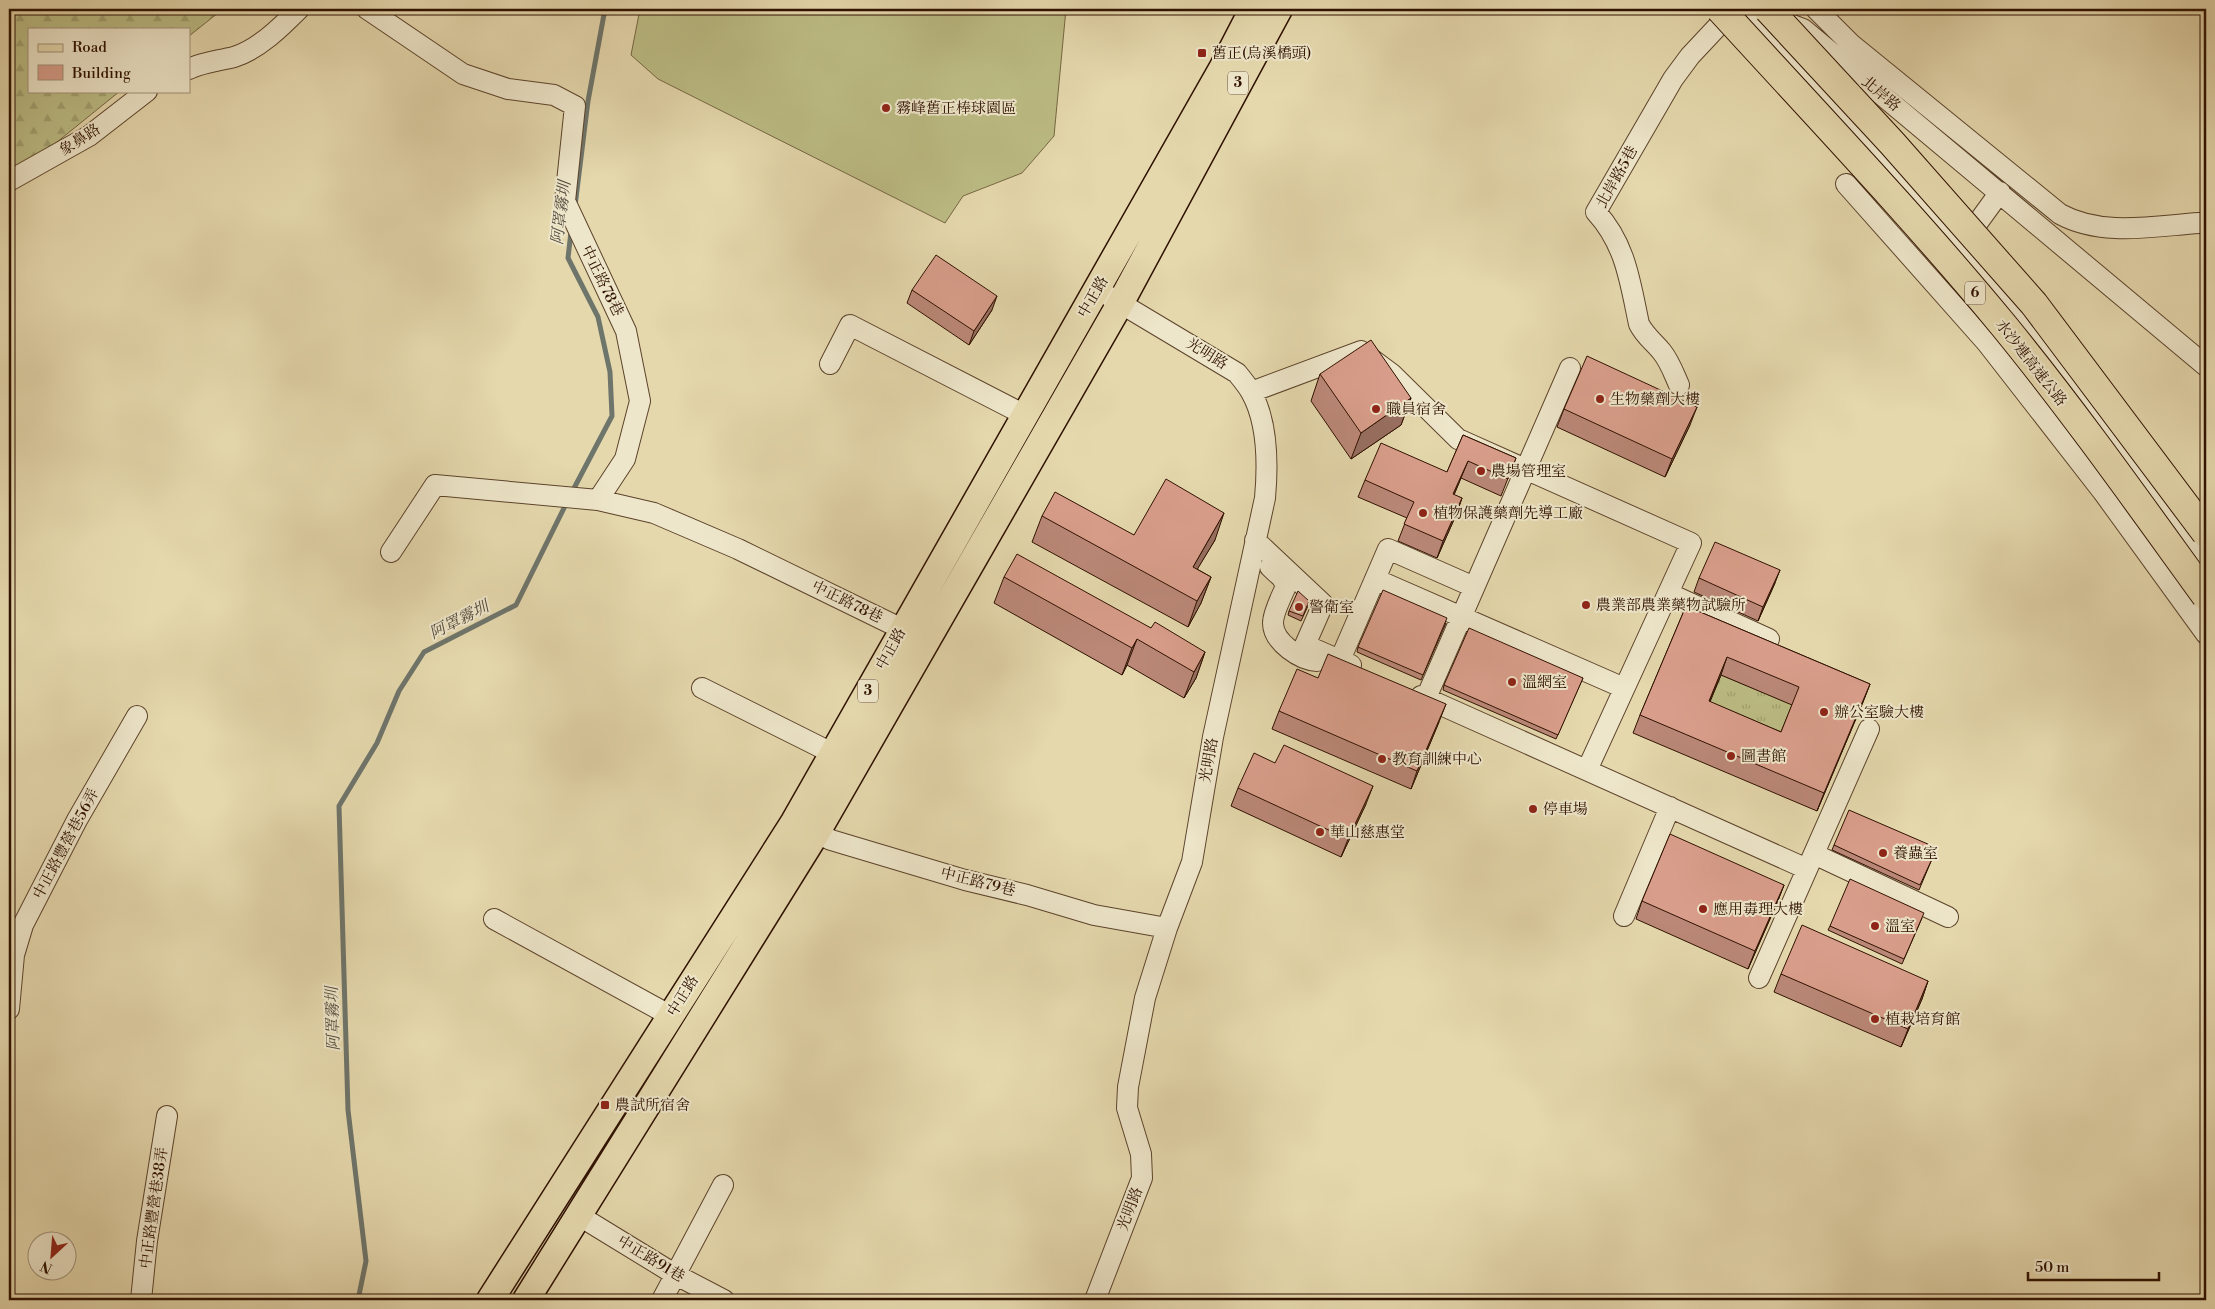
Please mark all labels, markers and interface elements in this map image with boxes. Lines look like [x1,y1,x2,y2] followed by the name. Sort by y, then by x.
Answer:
[28,28,190,92] legend
[72,38,107,57] text: Road
[1212,44,1311,63] place label: 舊正(烏溪橋頭)
[1196,47,1208,59] marker: 舊正(烏溪橋頭)
[71,64,131,83] text: Building
[1228,72,1248,95] road number: 3
[1858,72,1904,116] street label: 北岸路
[896,99,1016,118] place label: 霧峰舊正棒球園區
[880,102,892,114] marker: 霧峰舊正棒球園區
[56,120,104,160] street label: 象鼻路
[1592,143,1642,211] street label: 北岸路5巷
[547,177,575,246] water label: 阿罩霧圳
[577,242,627,320] street label: 中正路78巷
[1074,273,1112,321] street label: 中正路
[1965,282,1985,304] road number: 6
[1991,316,2071,410] street label: 水沙連高速公路
[1183,334,1231,374] street label: 光明路
[1610,390,1700,409] place label: 生物藥劑大樓
[1594,393,1606,405] marker: 生物藥劑大樓
[1386,400,1446,419] place label: 職員宿舍
[1370,403,1382,415] marker: 職員宿舍
[1491,462,1566,481] place label: 農場管理室
[1475,465,1487,477] marker: 農場管理室
[1433,504,1583,523] place label: 植物保護藥劑先導工廠
[1417,507,1429,519] marker: 植物保護藥劑先導工廠
[808,577,886,627] street label: 中正路78巷
[426,595,495,643] water label: 阿罩霧圳
[1596,596,1746,615] place label: 農業部農業藥物試驗所
[1309,598,1354,617] place label: 警衛室
[1580,599,1592,611] marker: 農業部農業藥物試驗所
[1293,601,1305,613] marker: 警衛室
[872,625,910,673] street label: 中正路
[1522,673,1567,692] place label: 溫網室
[1506,676,1518,688] marker: 溫網室
[858,679,878,702] road number: 3
[1834,703,1924,722] place label: 辦公室驗大樓
[1818,706,1830,718] marker: 辦公室驗大樓
[1196,736,1222,784] street label: 光明路
[1741,747,1786,766] place label: 圖書館
[1392,750,1482,769] place label: 教育訓練中心
[1725,750,1737,762] marker: 圖書館
[1376,753,1388,765] marker: 教育訓練中心
[29,786,103,902] street label: 中正路豐營巷56弄
[1543,800,1588,819] place label: 停車場
[1527,803,1539,815] marker: 停車場
[1330,823,1405,842] place label: 華山慈惠堂
[1314,826,1326,838] marker: 華山慈惠堂
[1893,844,1938,863] place label: 養蟲室
[1877,847,1889,859] marker: 養蟲室
[939,864,1017,900] street label: 中正路79巷
[1713,900,1803,919] place label: 應用毒理大樓
[1697,903,1709,915] marker: 應用毒理大樓
[1885,917,1915,936] place label: 溫室
[1869,920,1881,932] marker: 溫室
[663,972,703,1020] street label: 中正路
[322,984,344,1051] water label: 阿罩霧圳
[1885,1010,1960,1029] place label: 植栽培育館
[1869,1013,1881,1025] marker: 植栽培育館
[615,1096,690,1115] place label: 農試所宿舍
[599,1099,611,1111] marker: 農試所宿舍
[136,1146,172,1270] street label: 中正路豐營巷38弄
[1113,1185,1147,1233] street label: 光明路
[28,1232,78,1282] north arrow
[614,1232,688,1286] street label: 中正路91巷
[2028,1249,2159,1281] scale bar
[38,1256,56,1277] text: N
[2035,1258,2069,1277] text: 50 m

